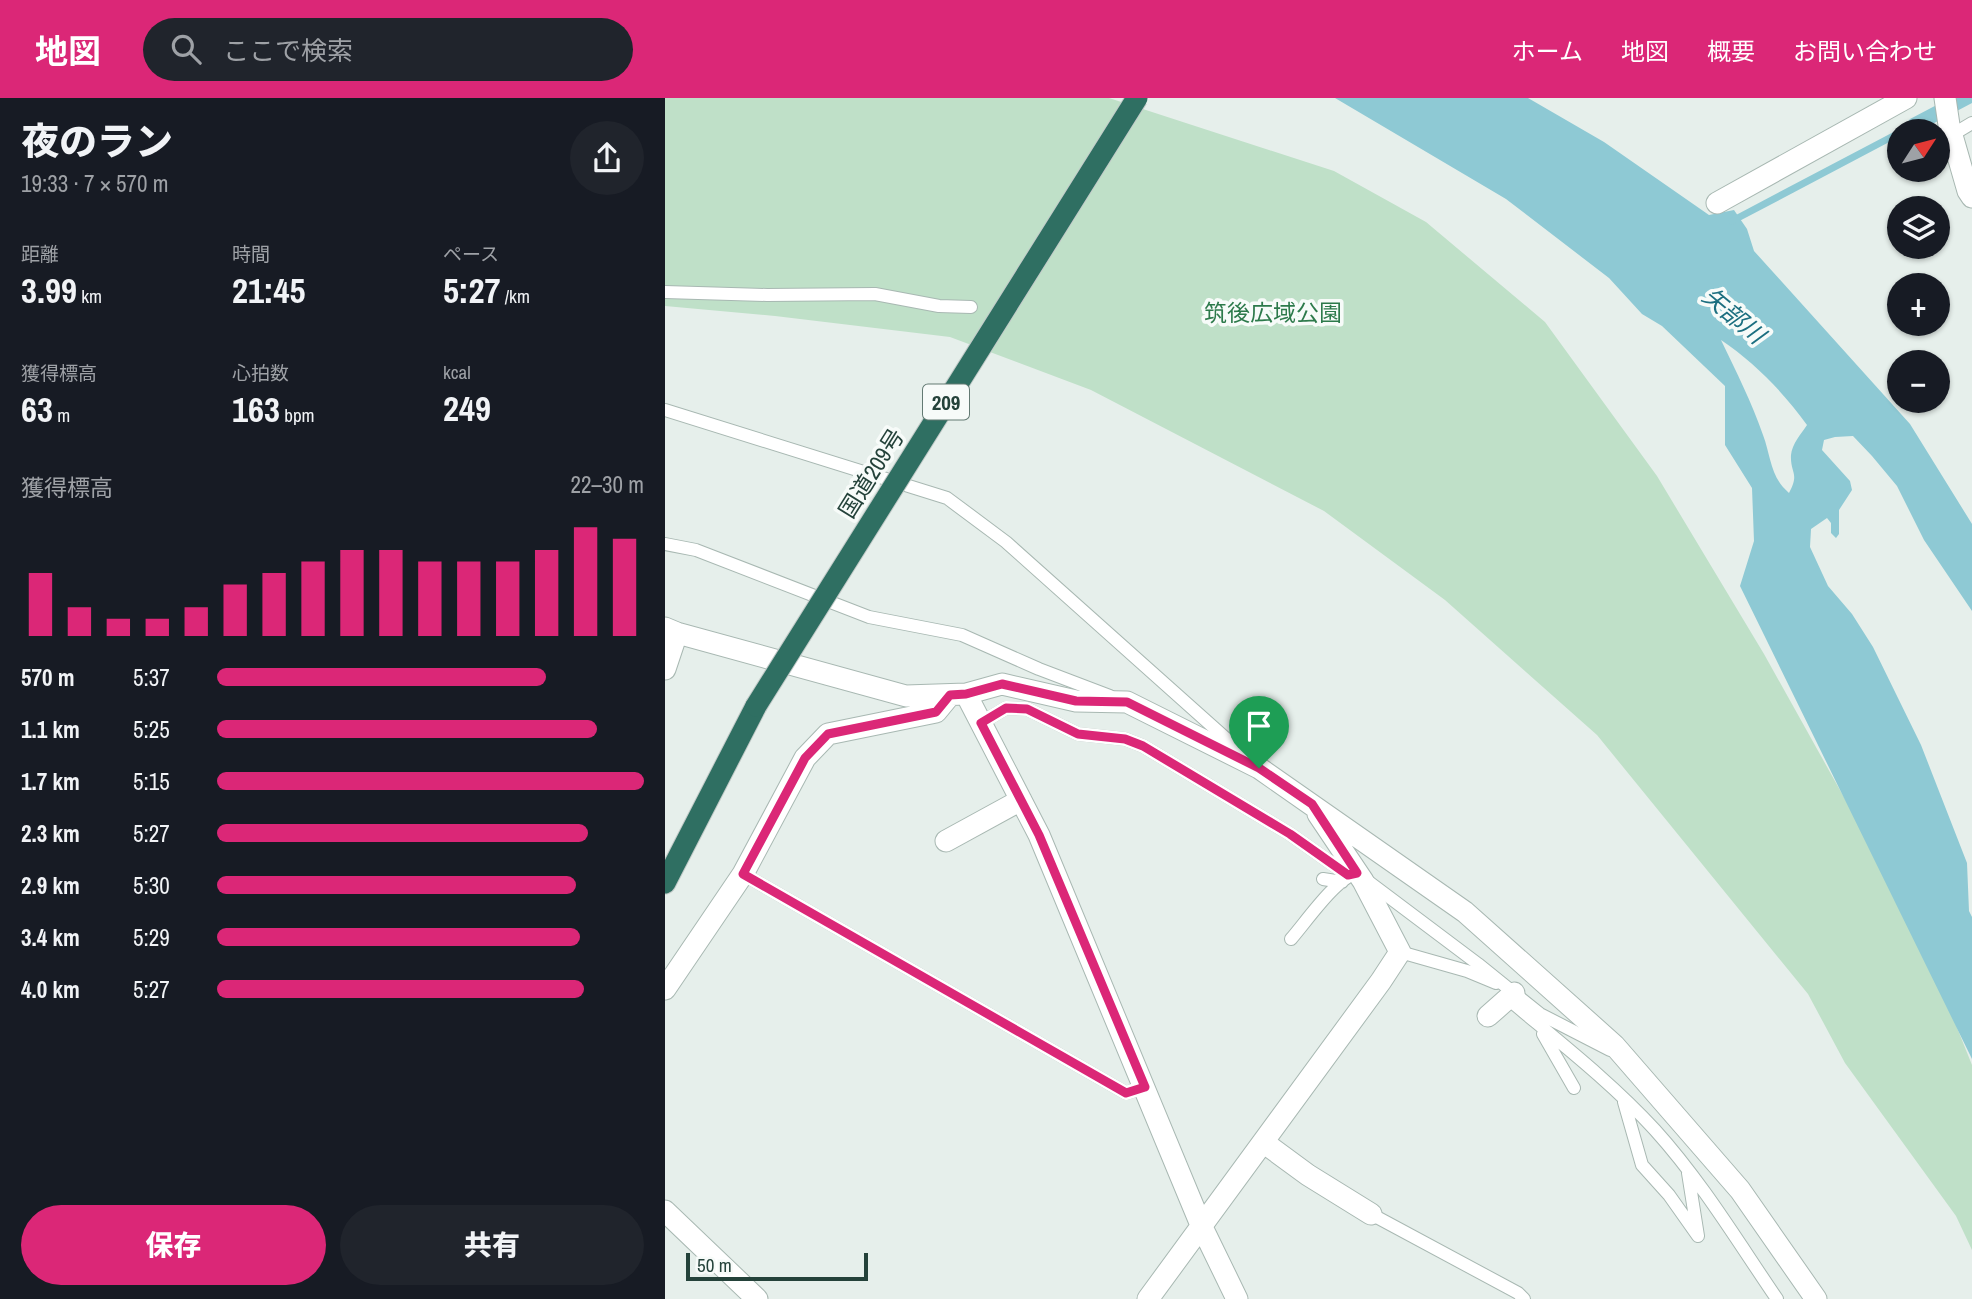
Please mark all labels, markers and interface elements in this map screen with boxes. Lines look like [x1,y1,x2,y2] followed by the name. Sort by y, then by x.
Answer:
[143,18,633,81] search box
[35,29,101,73] text: 地図
[167,30,205,68] icon: search
[223,33,353,68] text: ここで検索
[1512,35,1583,67] text: ホーム
[1621,35,1669,67] text: 地図
[1707,35,1755,67] text: 概要
[1793,35,1937,67] text: お問い合わせ
[21,116,173,167] text: 夜のラン
[1887,119,1949,182] north arrow
[1887,119,1950,413] map controls
[570,121,644,195] button: share
[21,168,168,199] text: 19:33 · 7 × 570 m
[1887,196,1950,259] button: layers
[21,241,59,267] text: 距離
[232,241,270,267] text: 時間
[443,241,499,267] text: ペース
[21,267,77,314] text: 3.99
[232,267,305,314] text: 21:45
[443,267,500,314] text: 5:27
[1887,273,1950,336] button: +
[1696,280,1774,352] water label: 矢部川
[77,283,102,309] text: km
[500,283,530,309] text: /km
[1204,297,1342,328] park label: 筑後広域公園
[1887,350,1950,413] button: −
[443,359,471,385] text: kcal
[21,360,97,386] text: 獲得標高
[232,360,289,386] text: 心拍数
[923,384,969,420] road number: 209
[443,385,491,432] text: 249
[21,386,53,433] text: 63
[232,386,280,433] text: 163
[53,402,70,428] text: m
[280,402,315,428] text: bpm
[831,422,911,524] street label: 国道209号
[571,469,644,500] text: 22–30 m
[21,472,113,503] text: 獲得標高
[21,662,74,693] text: 570 m
[133,662,170,693] text: 5:37
[1229,696,1289,768] pin
[1240,707,1278,745] icon: arrive
[21,714,80,745] text: 1.1 km
[133,714,170,745] text: 5:25
[21,766,80,797] text: 1.7 km
[133,766,170,797] text: 5:15
[21,818,80,849] text: 2.3 km
[133,818,170,849] text: 5:27
[21,870,80,901] text: 2.9 km
[133,870,170,901] text: 5:30
[21,922,80,953] text: 3.4 km
[133,922,170,953] text: 5:29
[21,974,80,1005] text: 4.0 km
[133,974,170,1005] text: 5:27
[21,1205,326,1285] button: 保存
[340,1205,644,1285] button: 共有
[686,1250,868,1282] scale bar
[697,1252,732,1278] text: 50 m

